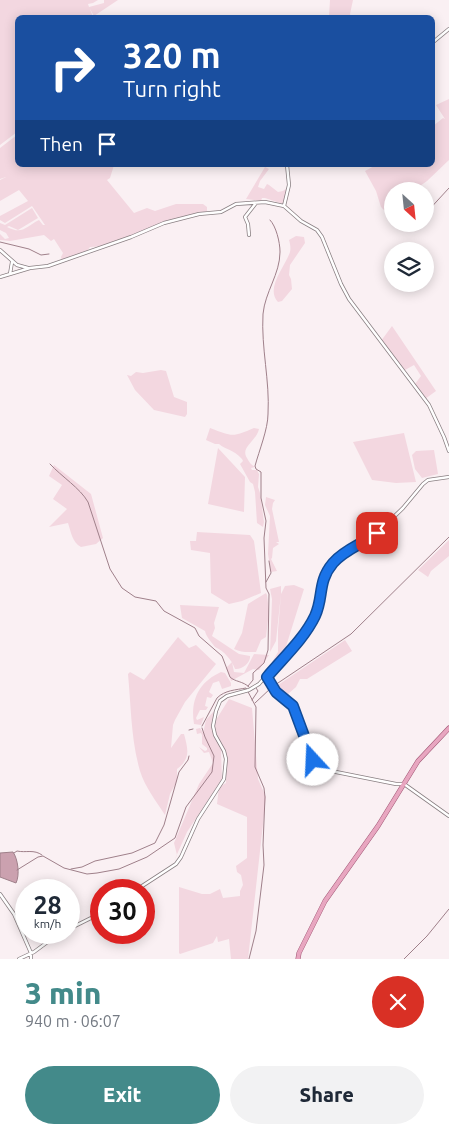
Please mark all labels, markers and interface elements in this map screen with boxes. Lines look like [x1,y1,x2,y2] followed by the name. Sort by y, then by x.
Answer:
[40,35,105,100] icon: right
[123,35,221,75] text: 320 m
[123,76,221,101] text: Turn right
[93,130,121,158] icon: arrive
[40,133,83,155] text: Then
[384,182,434,232] north arrow
[384,182,434,292] map controls
[384,242,434,292] button: layers
[356,512,398,554] pin
[363,519,391,547] icon: arrive
[286,733,338,785] position arrow
[90,879,155,944] speed limit sign: 30
[33,891,62,919] text: 28
[34,917,61,930] text: km/h
[25,976,101,1010] text: 3 min
[372,976,424,1028] button: close
[25,1012,121,1030] text: 940 m · 06:07
[25,1066,220,1124] button: Exit
[230,1066,424,1124] button: Share

